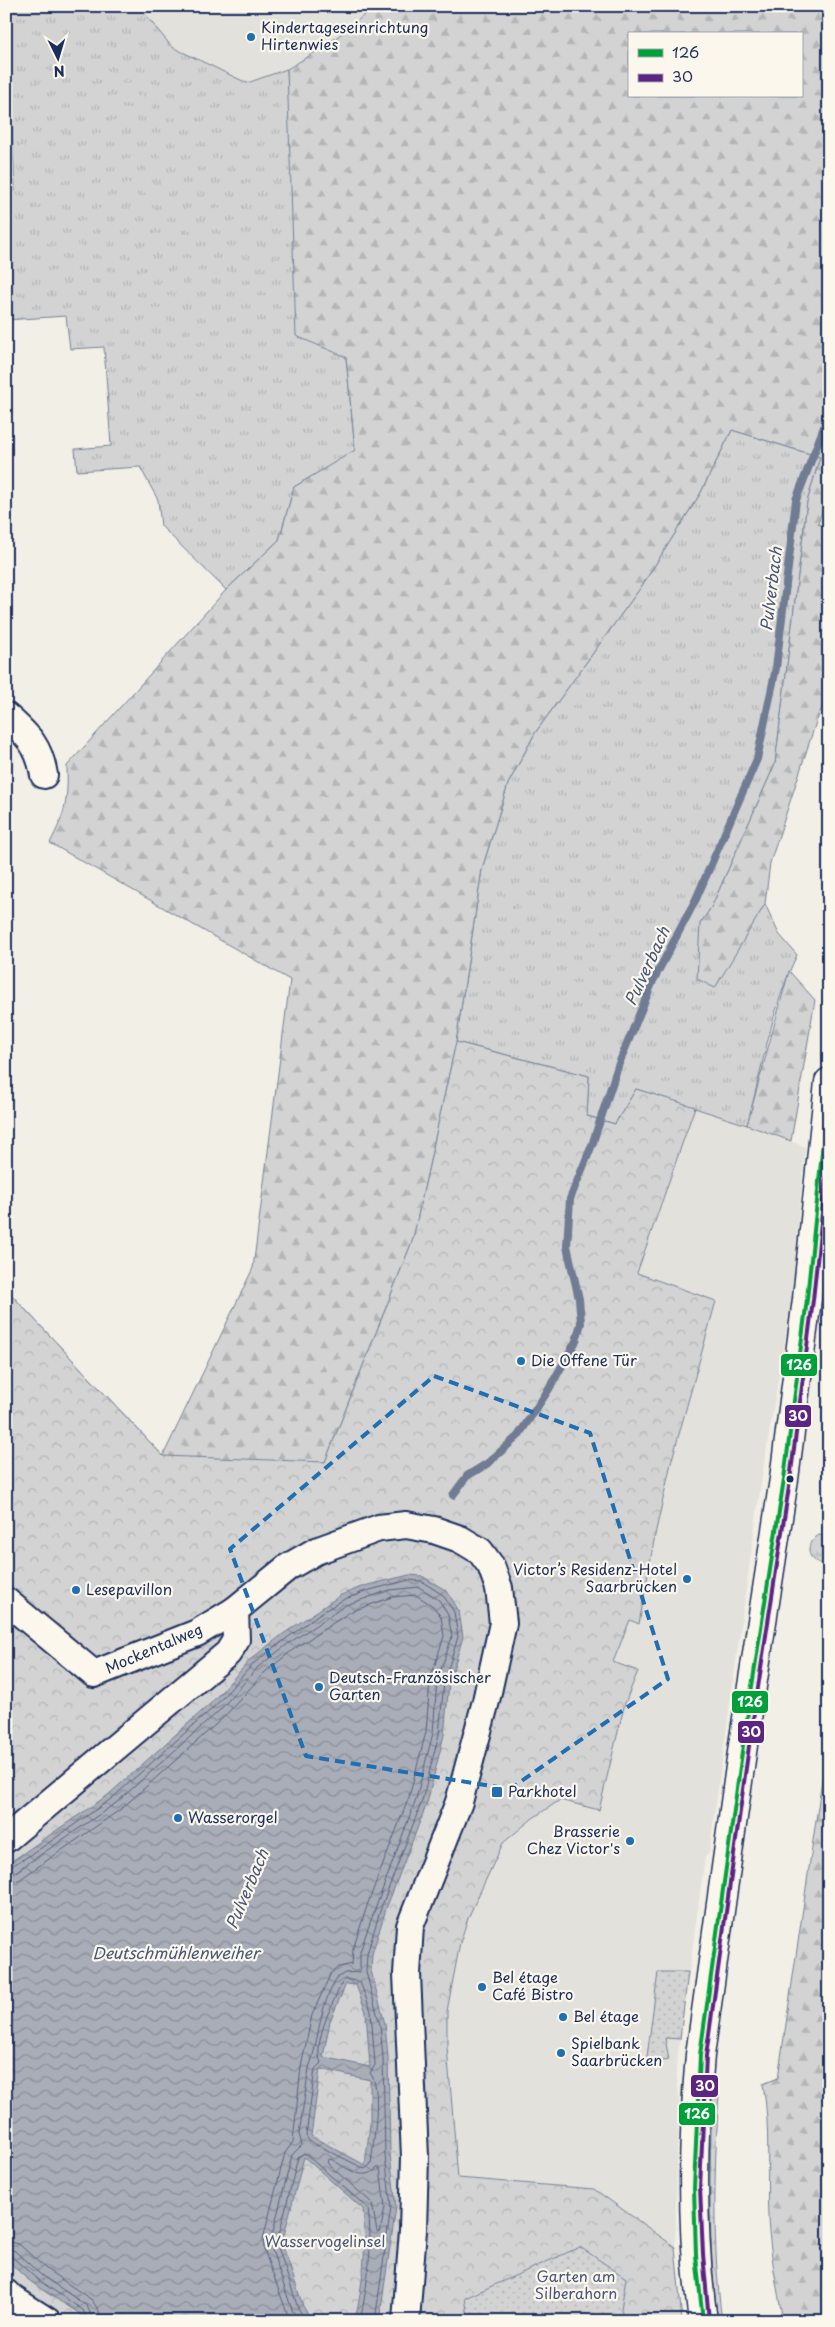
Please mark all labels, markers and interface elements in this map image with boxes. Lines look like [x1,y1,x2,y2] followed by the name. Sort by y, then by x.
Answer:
[261,15,428,55] place label: Kindertageseinrichtung Hirtenwies
[245,31,257,43] marker: Kindertageseinrichtung Hirtenwies
[32,32,82,82] north arrow
[628,32,802,98] legend
[672,40,699,63] text: 126
[53,61,66,82] text: N
[672,64,693,87] text: 30
[753,545,787,632] water label: Pulverbach
[617,922,675,1009] water label: Pulverbach
[531,1348,637,1371] place label: Die Offene Tür
[780,1353,818,1377] line badge: 126
[786,1354,812,1375] text: 126
[515,1355,527,1367] marker: Die Offene Tür
[784,1404,812,1428] line badge: 30
[788,1405,808,1426] text: 30
[785,1474,795,1484] unlabelled marker
[513,1557,677,1597] place label: Victor’s Residenz-Hotel Saarbrücken
[681,1573,693,1585] marker: Victor’s Residenz-Hotel Saarbrücken
[86,1577,172,1600] place label: Lesepavillon
[70,1584,82,1596] marker: Lesepavillon
[101,1617,206,1679] street label: Mockentalweg
[329,1665,491,1705] place label: Deutsch-Französischer Garten
[313,1681,325,1693] marker: Deutsch-Französischer Garten
[731,1690,769,1714] line badge: 126
[737,1691,763,1712] text: 126
[737,1720,765,1744] line badge: 30
[741,1721,761,1742] text: 30
[508,1779,577,1802] place label: Parkhotel
[490,1785,504,1799] marker: Parkhotel
[188,1805,278,1828] place label: Wasserorgel
[172,1812,184,1824] marker: Wasserorgel
[527,1819,620,1859] place label: Brasserie Chez Victor's
[624,1835,636,1847] marker: Brasserie Chez Victor's
[219,1844,274,1932] water label: Pulverbach
[92,1940,262,1964] water label: Deutschmühlenweiher
[492,1965,573,2005] place label: Bel étage Café Bistro
[476,1981,488,1993] marker: Bel étage Café Bistro
[573,2004,639,2027] place label: Bel étage
[557,2011,569,2023] marker: Bel étage
[571,2031,662,2071] place label: Spielbank Saarbrücken
[555,2047,567,2059] marker: Spielbank Saarbrücken
[690,2074,719,2098] line badge: 30
[695,2075,715,2096] text: 30
[678,2102,716,2126] line badge: 126
[684,2103,710,2124] text: 126
[265,2229,385,2252] park label: Wasservogelinsel
[535,2264,617,2304] park label: Garten am Silberahorn

